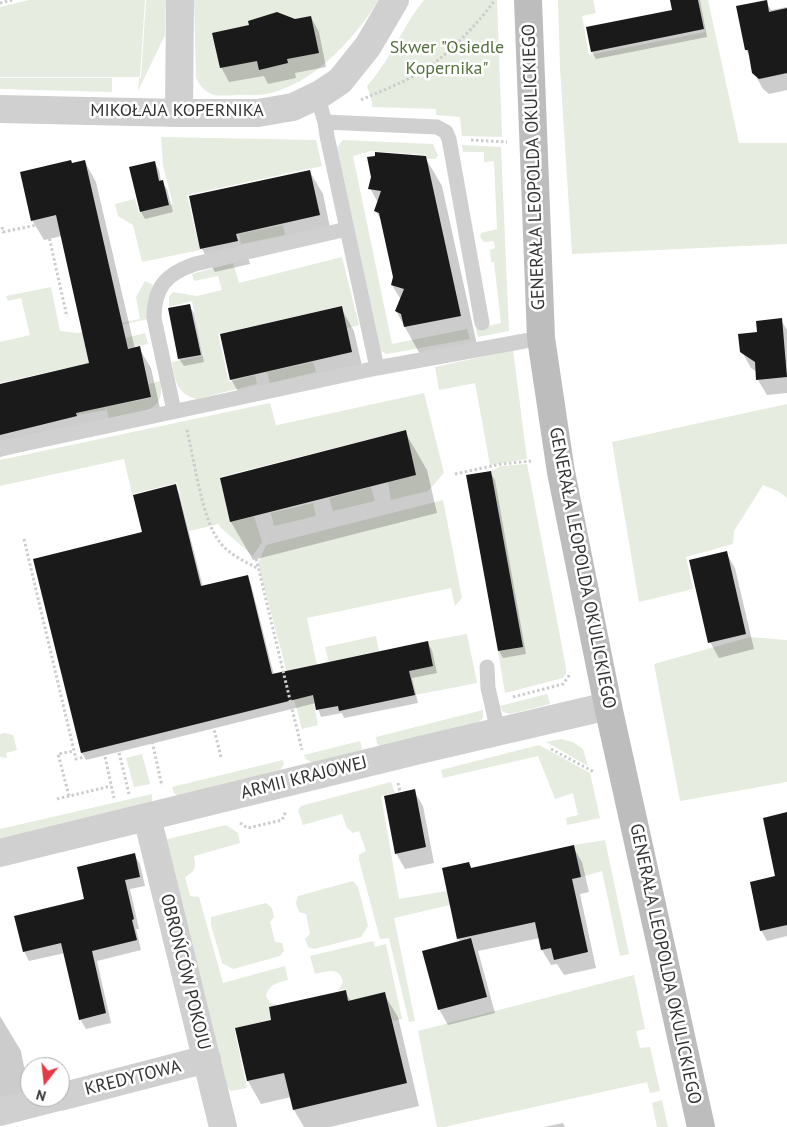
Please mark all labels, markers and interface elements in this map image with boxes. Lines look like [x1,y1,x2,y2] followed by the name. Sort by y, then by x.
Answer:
[518,24,550,310] street label: GENERAŁA LEOPOLDA OKULICKIEGO
[390,37,504,80] park label: Skwer "Osiedle Kopernika"
[90,100,264,122] street label: MIKOŁAJA KOPERNIKA
[544,425,620,711] street label: GENERAŁA LEOPOLDA OKULICKIEGO
[239,752,369,804] street label: ARMII KRAJOWEJ
[625,822,705,1106] street label: GENERAŁA LEOPOLDA OKULICKIEGO
[155,892,215,1052] street label: OBROŃCÓW POKOJU
[83,1056,183,1100] street label: KREDYTOWA
[20,1057,70,1107] north arrow
[34,1086,48,1105] text: N

